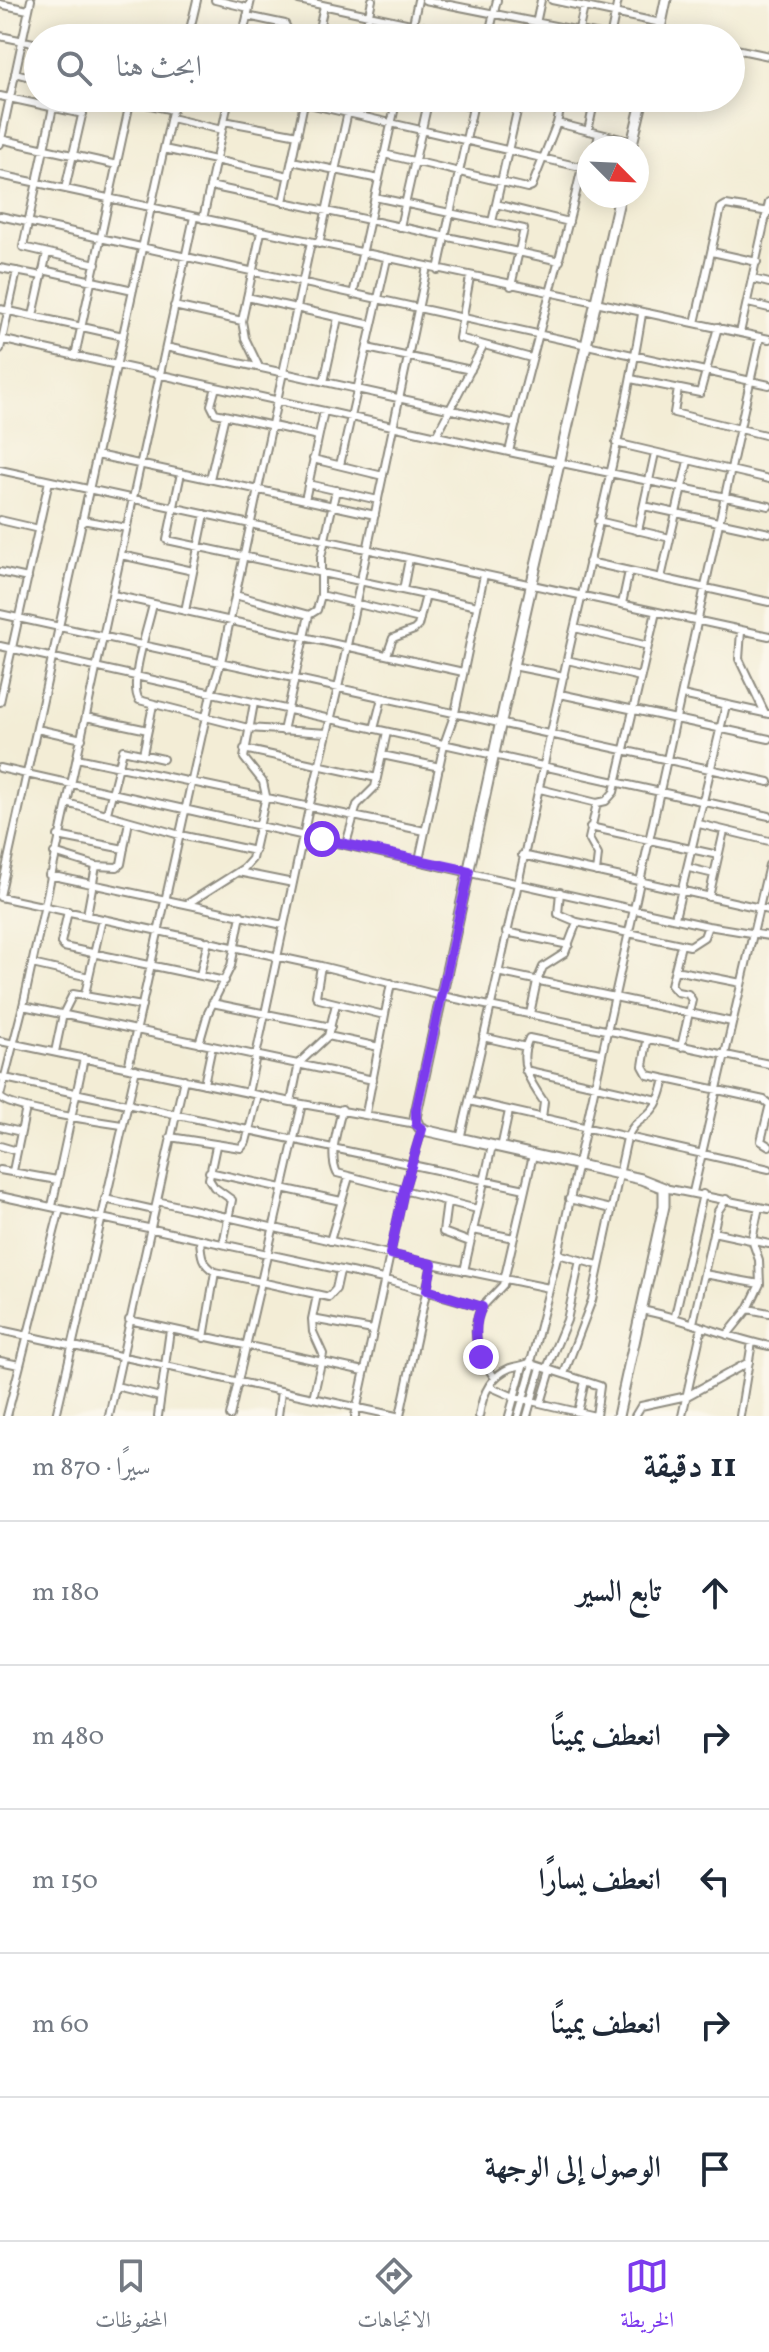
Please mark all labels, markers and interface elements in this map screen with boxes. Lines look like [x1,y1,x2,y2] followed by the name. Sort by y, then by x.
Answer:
[24,24,745,112] search box
[52,46,96,90] icon: search
[116,47,202,89] text: ابحث هنا
[577,136,649,208] north arrow
[304,821,340,857] route start
[463,1339,499,1375] route end
[643,1444,737,1491] text: 11 دقيقة
[32,1450,151,1486] text: سيرًا · 870 m
[693,1571,737,1615] icon: ahead
[577,1572,661,1614] text: تابع السير
[32,1575,99,1611] text: 180 m
[693,1715,737,1759] icon: right
[550,1716,661,1758] text: انعطف يمينًا
[32,1719,104,1755] text: 480 m
[693,1859,737,1903] icon: left
[538,1860,661,1902] text: انعطف يسارًا
[32,1863,98,1899] text: 150 m
[693,2003,737,2047] icon: right
[550,2004,661,2046] text: انعطف يمينًا
[32,2007,89,2043] text: 60 m
[693,2147,737,2191] icon: arrive
[485,2148,661,2190] text: الوصول إلى الوجهة
[95,2254,167,2341] tab: المحفوظات
[357,2254,431,2341] tab: الاتجاهات
[621,2254,674,2341] tab: الخريطة

